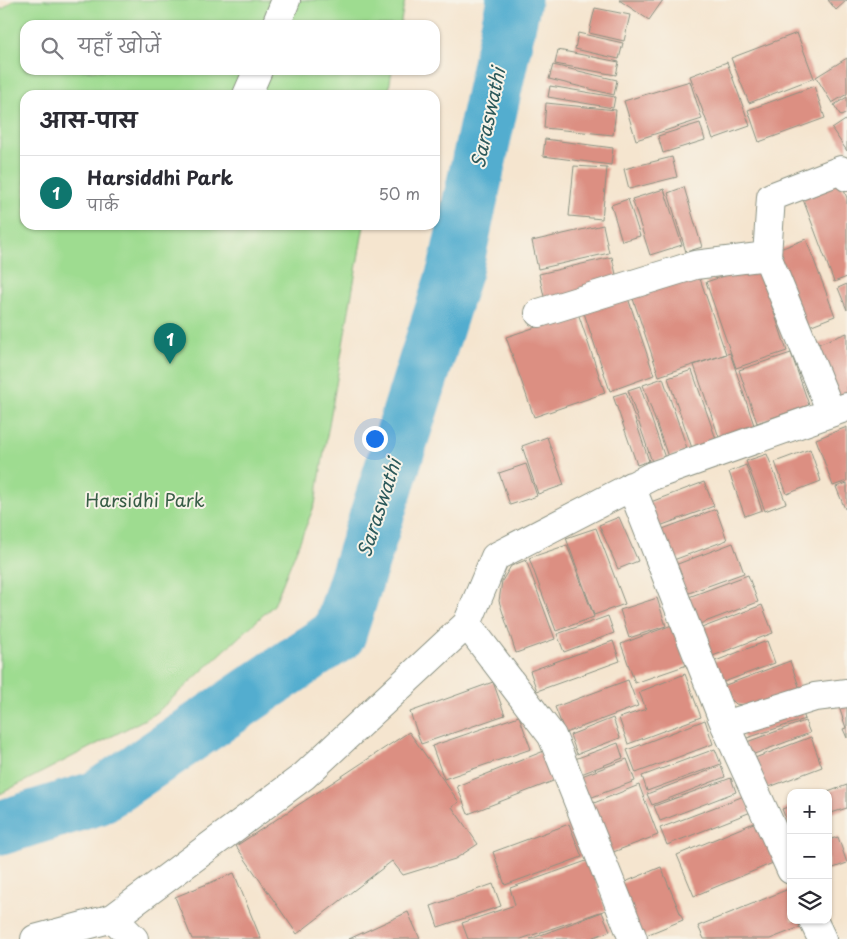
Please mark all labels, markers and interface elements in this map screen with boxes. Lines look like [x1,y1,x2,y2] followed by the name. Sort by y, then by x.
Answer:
[20,20,440,75] search box
[78,31,161,59] text: यहाँ खोजें
[38,34,66,62] icon: search
[463,62,512,171] water label: Saraswathi
[40,103,137,135] text: आस-पास
[87,163,233,191] text: Harsiddhi Park
[52,181,60,205] text: 1
[379,181,420,205] text: 50 m
[87,192,118,216] text: पार्क
[154,323,186,364] pin: 1
[362,426,388,452] your location
[349,452,408,560] water label: Saraswathi
[85,486,205,513] park label: Harsidhi Park
[787,789,832,924] map controls
[787,789,832,834] button: +
[787,834,832,879] button: −
[787,879,832,924] button: layers

